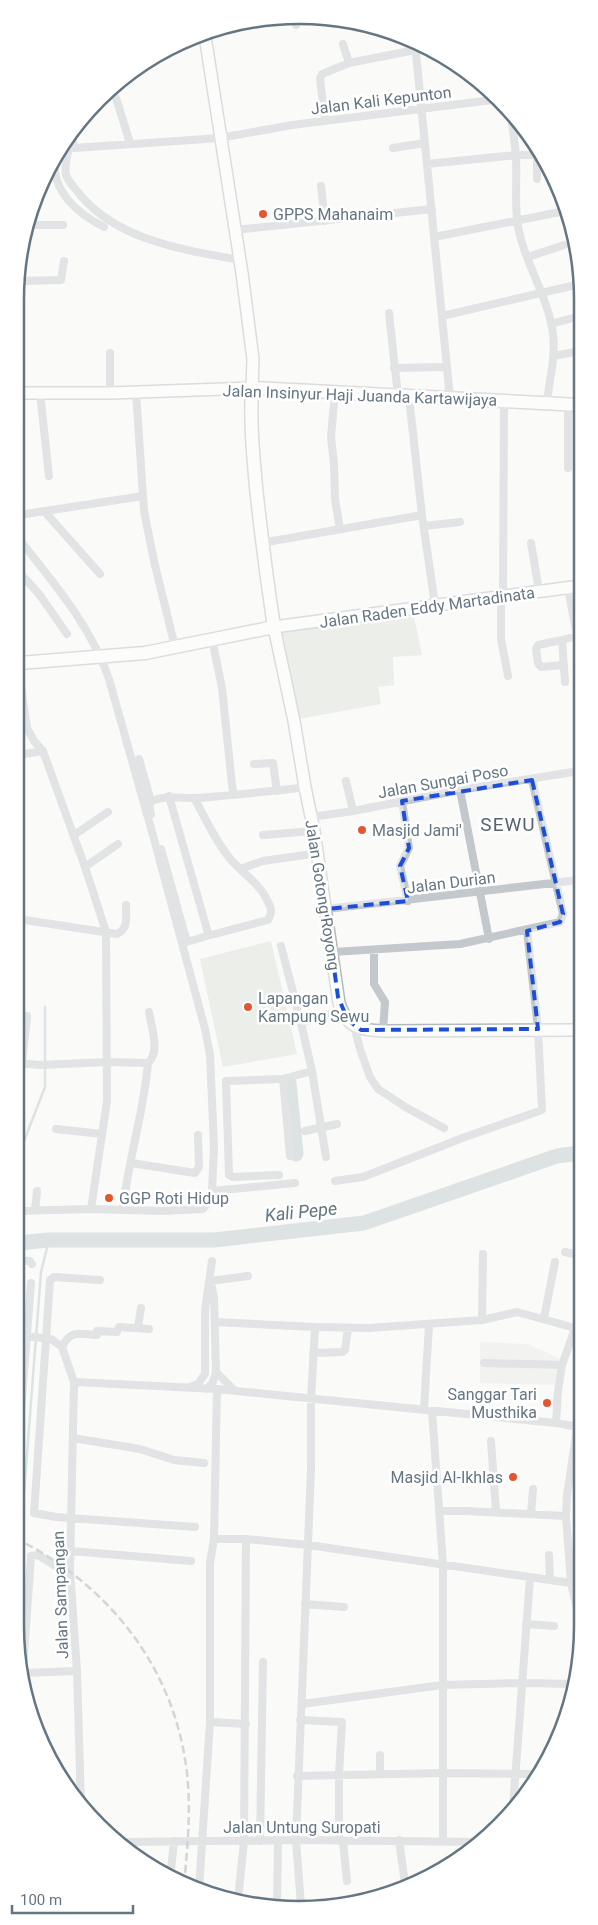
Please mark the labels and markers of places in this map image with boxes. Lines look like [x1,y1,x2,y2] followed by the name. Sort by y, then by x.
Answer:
[273,205,393,224] place label: GPPS Mahanaim
[257,208,269,220] marker: GPPS Mahanaim
[372,821,462,840] place label: Masjid Jami'
[356,824,368,836] marker: Masjid Jami'
[258,989,369,1026] place label: Lapangan Kampung Sewu
[242,1001,254,1013] marker: Lapangan Kampung Sewu
[119,1189,229,1208] place label: GGP Roti Hidup
[103,1192,115,1204] marker: GGP Roti Hidup
[448,1385,537,1422] place label: Sanggar Tari Musthika
[541,1397,553,1409] marker: Sanggar Tari Musthika
[390,1468,503,1487] place label: Masjid Al-Ikhlas
[507,1471,519,1483] marker: Masjid Al-Ikhlas

